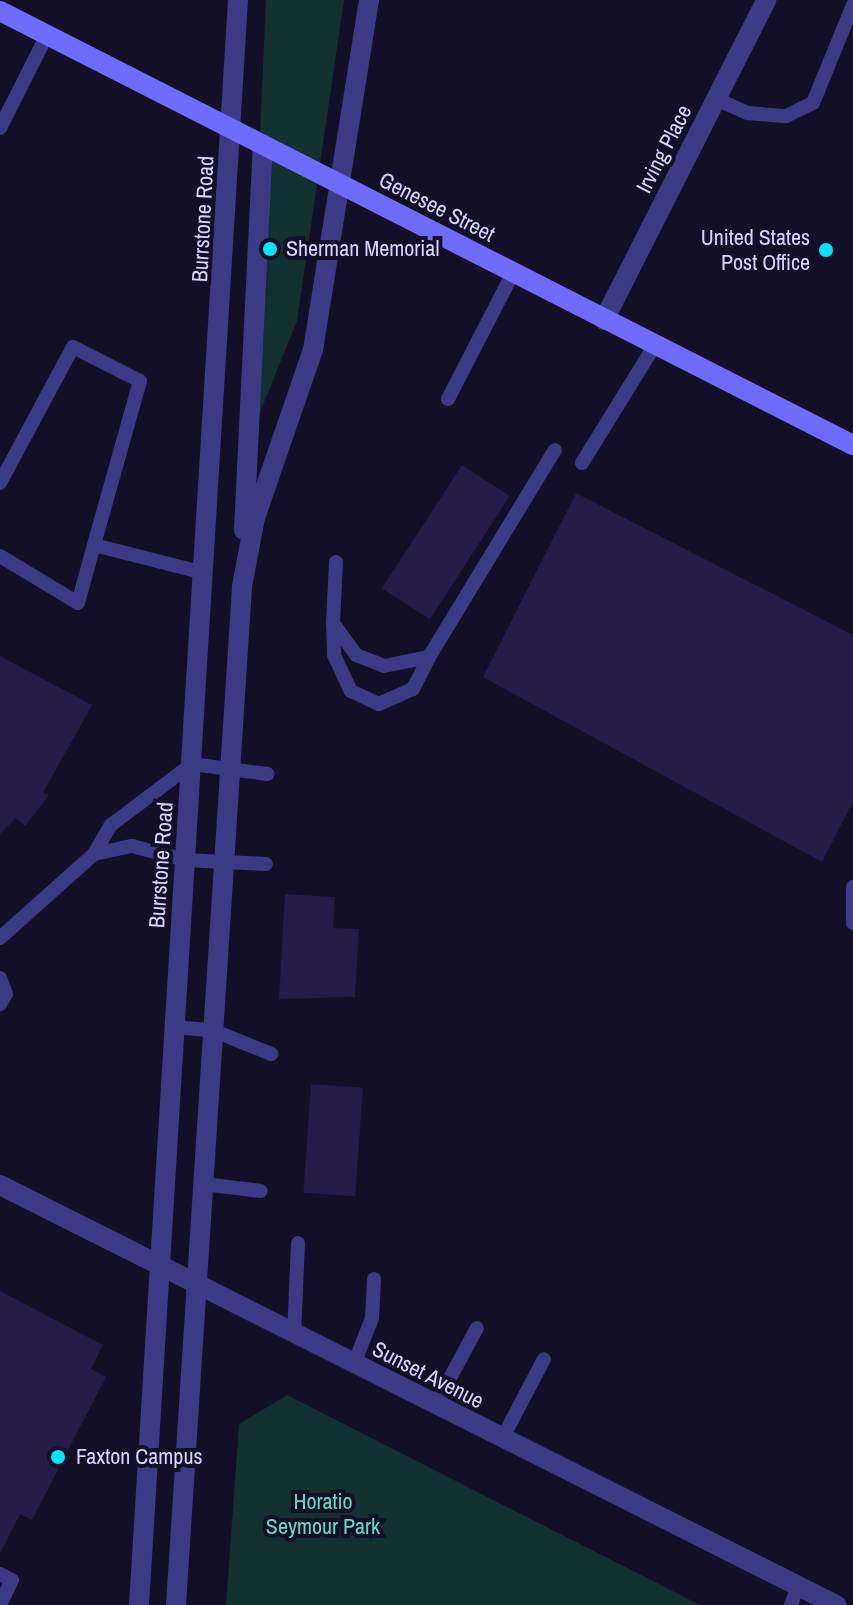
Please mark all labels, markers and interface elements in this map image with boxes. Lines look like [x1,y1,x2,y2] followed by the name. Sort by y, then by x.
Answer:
[631,101,697,197] street label: Irving Place
[187,155,219,283] street label: Burrstone Road
[375,167,499,247] street label: Genesee Street
[701,224,810,276] place label: United States Post Office
[286,236,439,262] place label: Sherman Memorial
[261,240,279,258] marker: Sherman Memorial
[817,241,835,259] marker: United States Post Office
[143,801,179,929] street label: Burrstone Road
[368,1336,488,1414] street label: Sunset Avenue
[76,1444,202,1470] place label: Faxton Campus
[47,1446,69,1468] marker: Faxton Campus
[266,1488,380,1540] park label: Horatio Seymour Park

